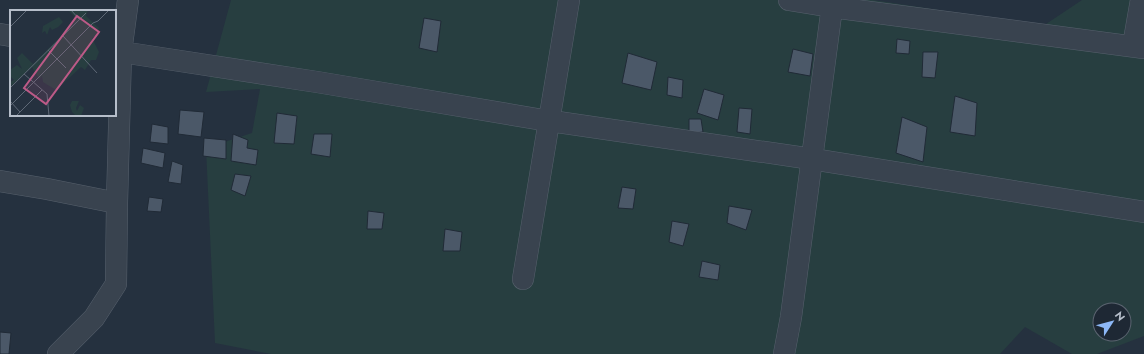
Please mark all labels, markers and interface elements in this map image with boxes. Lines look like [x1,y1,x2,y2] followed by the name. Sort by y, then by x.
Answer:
[10,10,116,116] inset map
[1092,302,1132,342] north arrow
[1111,308,1129,324] text: N

